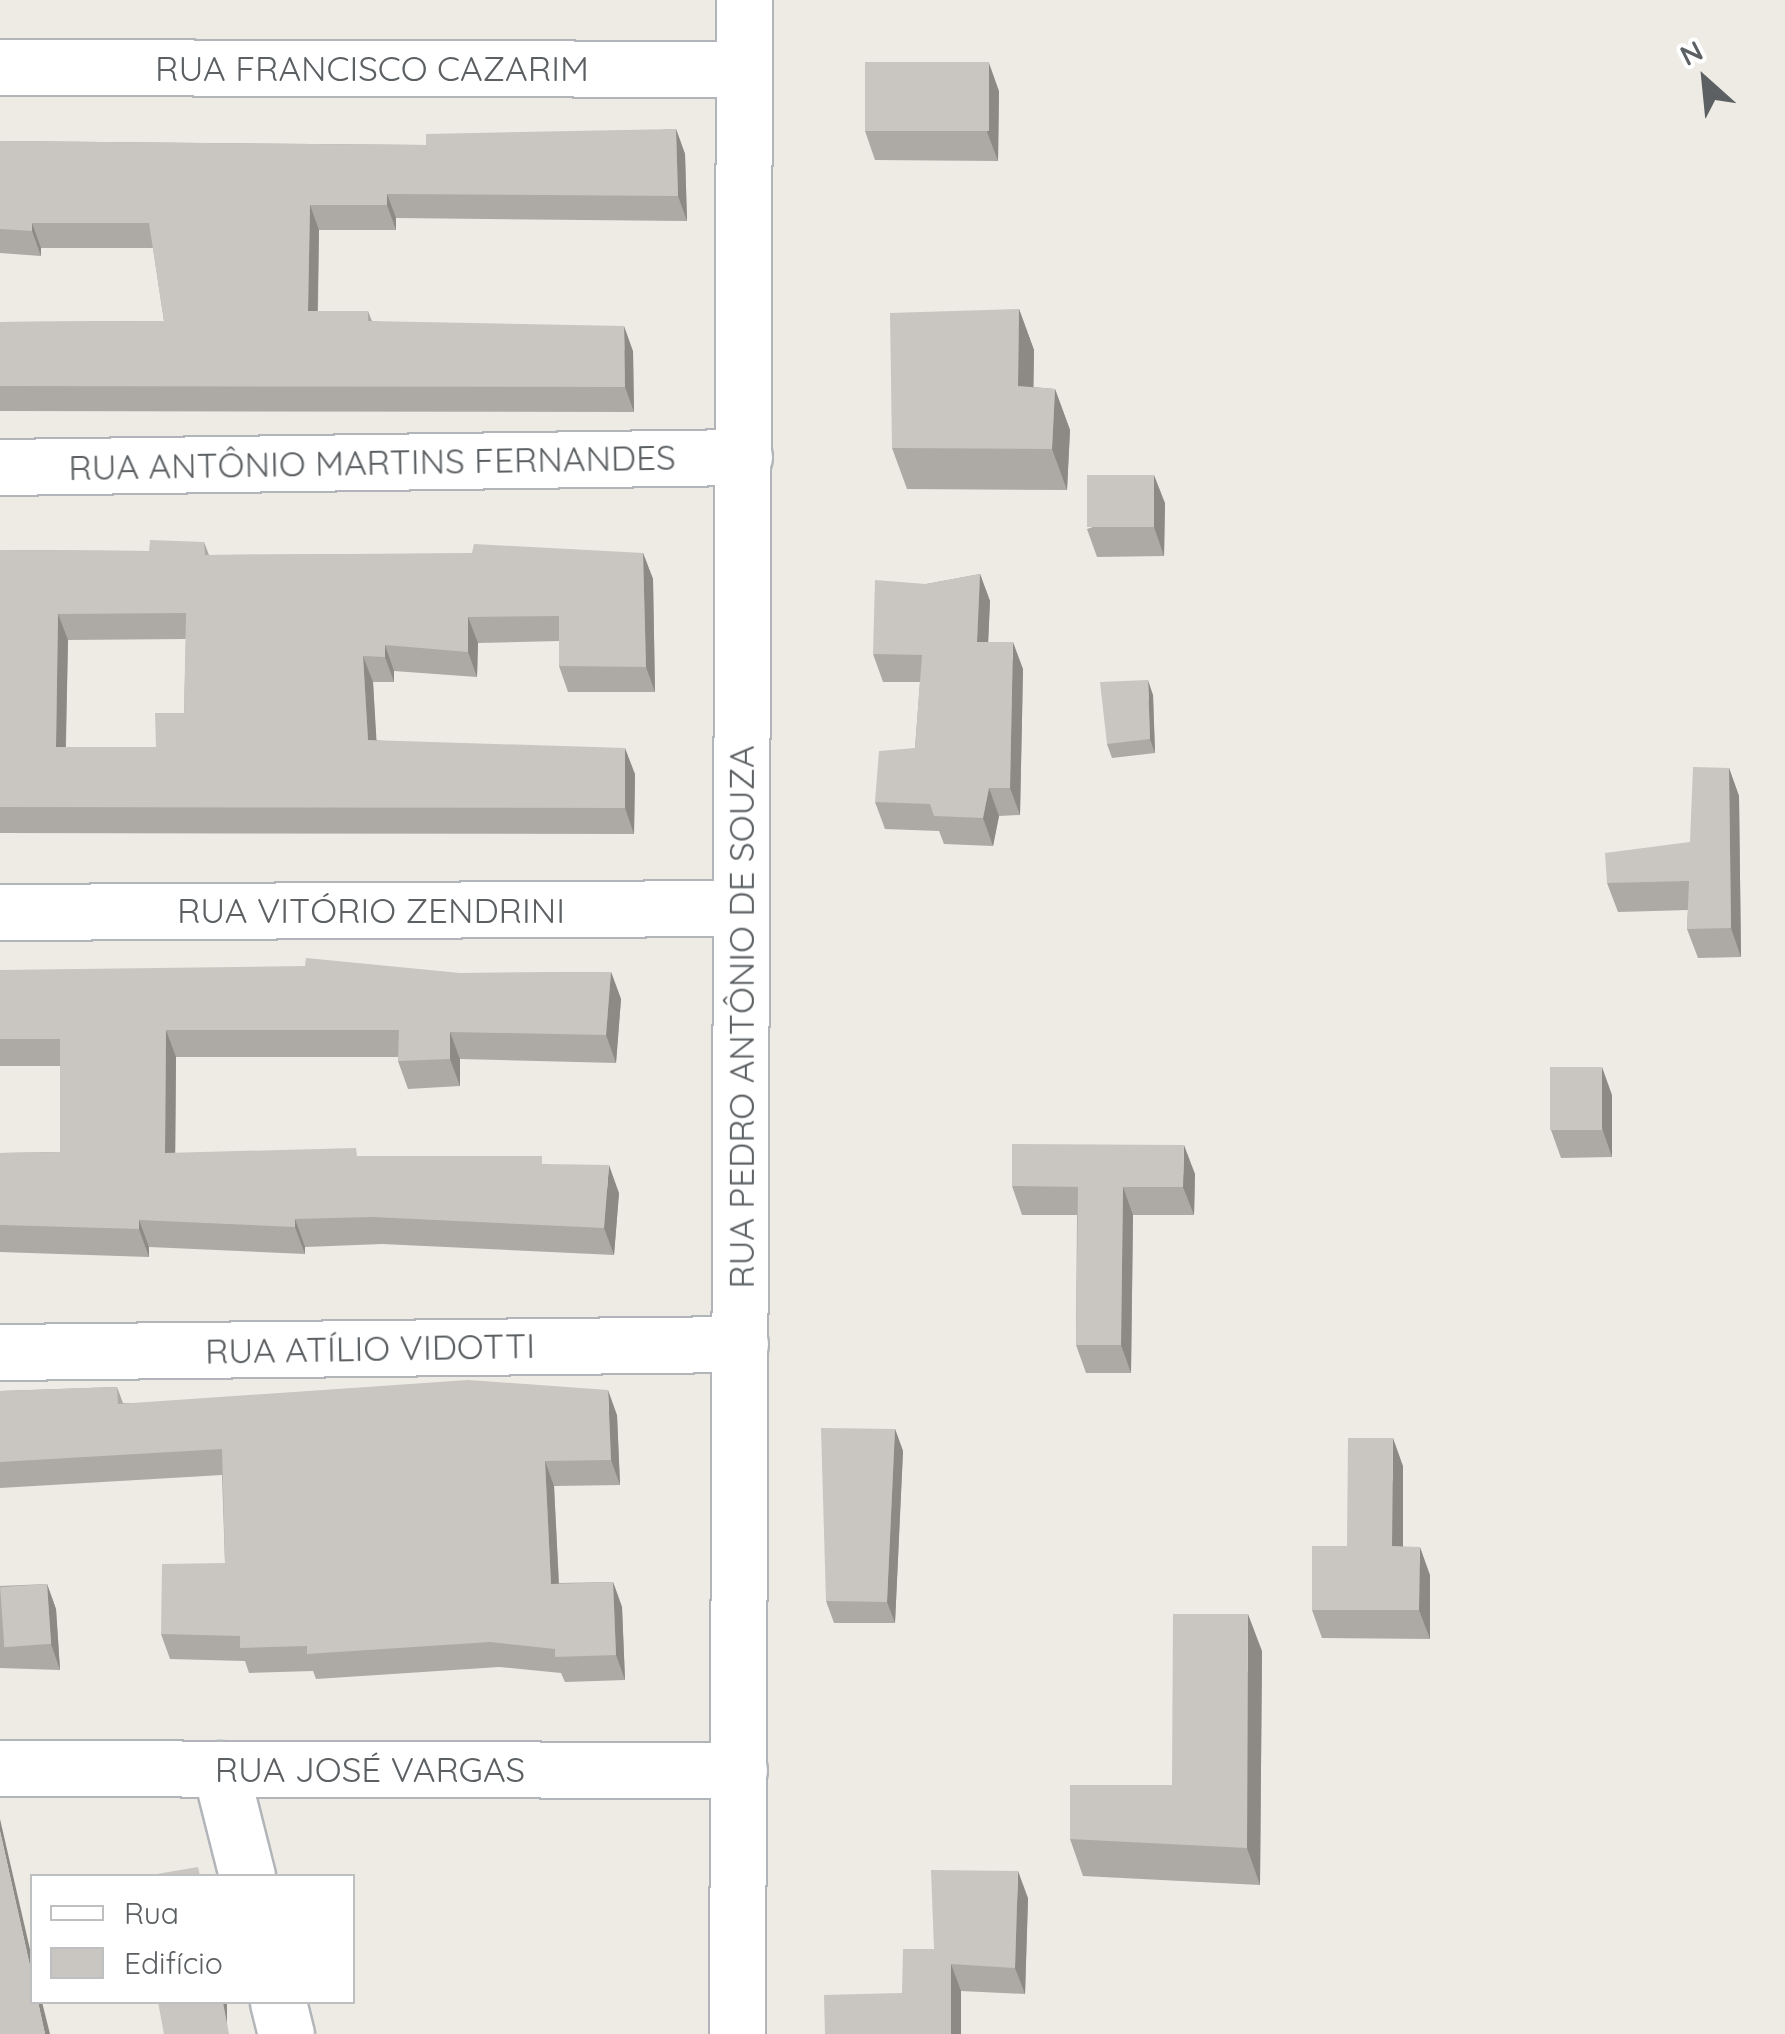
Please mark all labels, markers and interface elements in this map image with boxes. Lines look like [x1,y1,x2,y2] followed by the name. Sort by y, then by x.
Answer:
[1655,30,1755,130] north arrow
[1674,33,1708,73] text: N
[155,47,589,89] street label: RUA FRANCISCO CAZARIM
[68,436,676,488] street label: RUA ANTÔNIO MARTINS FERNANDES
[720,745,762,1289] street label: RUA PEDRO ANTÔNIO DE SOUZA
[177,889,565,931] street label: RUA VITÓRIO ZENDRINI
[205,1324,535,1372] street label: RUA ATÍLIO VIDOTTI
[215,1748,525,1790] street label: RUA JOSÉ VARGAS
[30,1874,355,2004] legend
[124,1894,179,1932] text: Rua
[124,1944,223,1982] text: Edifício

